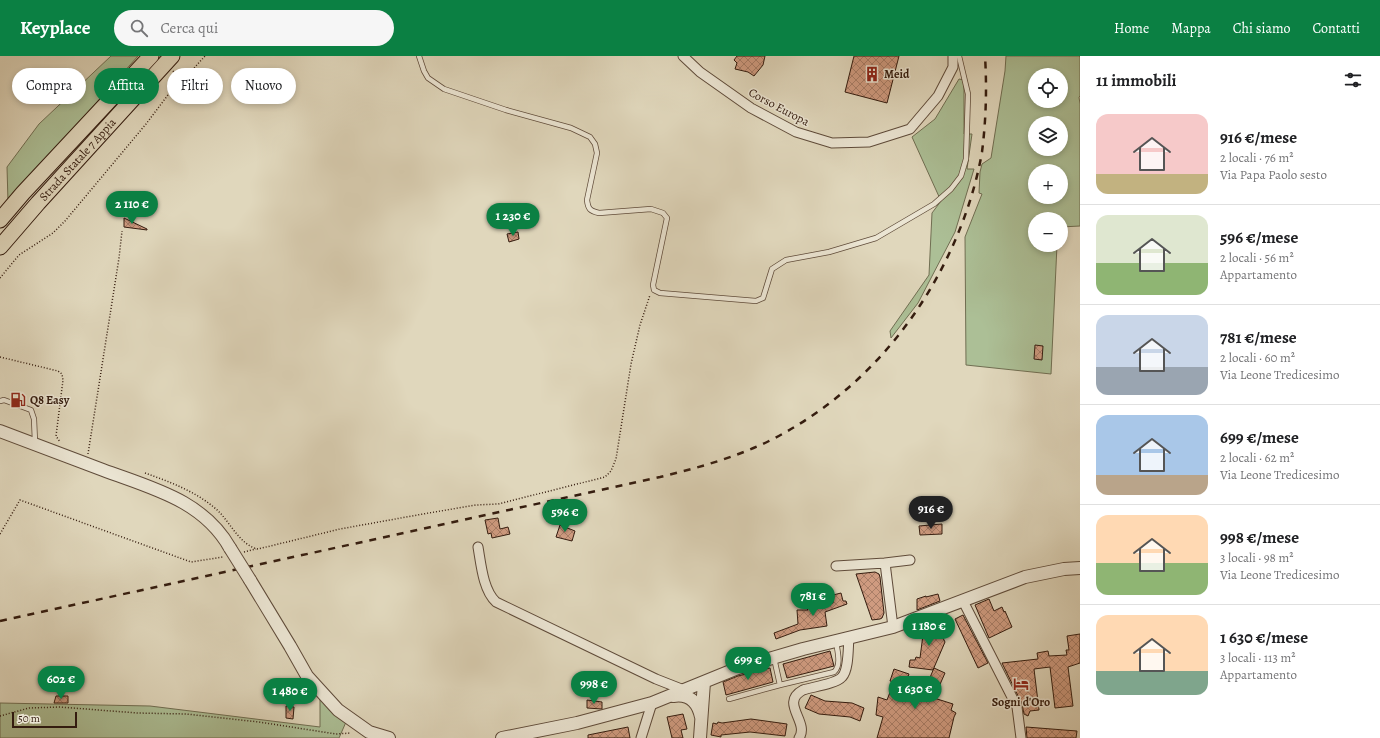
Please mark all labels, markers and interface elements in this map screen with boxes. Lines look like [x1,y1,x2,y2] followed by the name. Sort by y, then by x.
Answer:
[114,10,394,46] search box
[20,15,90,41] text: Keyplace
[128,17,150,39] icon: search
[160,18,218,38] text: Cerca qui
[1114,19,1149,38] text: Home
[1171,19,1211,38] text: Mappa
[1233,19,1291,38] text: Chi siamo
[1313,19,1360,38] text: Contatti
[863,65,881,83] building icon: Meid
[884,66,910,82] place label: Meid
[12,68,86,104] chip: Compra
[94,68,159,104] chip: Affitta
[167,68,223,104] chip: Filtri
[231,68,296,104] chip: Nuovo
[1028,68,1068,252] map controls
[1028,68,1068,108] button: locate
[1096,69,1176,92] text: 11 immobili
[1342,69,1364,91] icon: filters
[746,84,813,130] street label: Corso Europa
[36,114,120,204] street label: Strada Statale 7 Appia
[1028,116,1068,156] button: layers
[1220,126,1297,149] text: 916 €/mese
[1128,130,1176,178] icon: home
[1220,149,1294,166] text: 2 locali · 76 m²
[1028,164,1068,204] button: +
[1220,166,1327,183] text: Via Papa Paolo sesto
[95,191,169,225] pin: 2 110 €
[115,195,149,212] text: 2 110 €
[476,203,550,237] pin: 1 230 €
[495,207,531,224] text: 1 230 €
[1028,212,1068,252] button: −
[1220,226,1298,249] text: 596 €/mese
[1128,231,1176,279] icon: home
[1220,249,1294,266] text: 2 locali · 56 m²
[1220,266,1297,283] text: Appartamento
[1220,326,1297,349] text: 781 €/mese
[1128,331,1176,379] icon: home
[1220,349,1295,366] text: 2 locali · 60 m²
[1220,366,1339,383] text: Via Leone Tredicesimo
[9,391,27,409] fuel station icon: Q8 Easy
[30,392,70,408] place label: Q8 Easy
[1220,426,1299,449] text: 699 €/mese
[1128,431,1176,479] icon: home
[1220,449,1294,466] text: 2 locali · 62 m²
[1220,466,1339,483] text: Via Leone Tredicesimo
[903,496,959,530] pin: 916 €
[537,499,593,533] pin: 596 €
[918,500,944,517] text: 916 €
[551,503,579,520] text: 596 €
[1220,526,1299,549] text: 998 €/mese
[1128,531,1176,579] icon: home
[1220,549,1294,566] text: 3 locali · 98 m²
[1220,566,1339,583] text: Via Leone Tredicesimo
[785,583,841,617] pin: 781 €
[800,587,826,604] text: 781 €
[892,613,966,647] pin: 1 180 €
[912,617,946,634] text: 1 180 €
[1220,626,1308,649] text: 1 630 €/mese
[1128,631,1176,679] icon: home
[720,647,776,681] pin: 699 €
[1220,649,1296,666] text: 3 locali · 113 m²
[734,651,762,668] text: 699 €
[33,666,89,700] pin: 602 €
[1220,666,1297,683] text: Appartamento
[47,670,75,687] text: 602 €
[566,671,622,705] pin: 998 €
[580,675,608,692] text: 998 €
[1012,675,1030,693] hotel icon: Sogni d'Oro
[878,676,952,710] pin: 1 630 €
[253,678,327,712] pin: 1 480 €
[898,680,932,697] text: 1 630 €
[272,682,308,699] text: 1 480 €
[992,694,1050,710] place label: Sogni d'Oro
[12,710,77,729] scale bar
[18,711,40,726] text: 50 m

